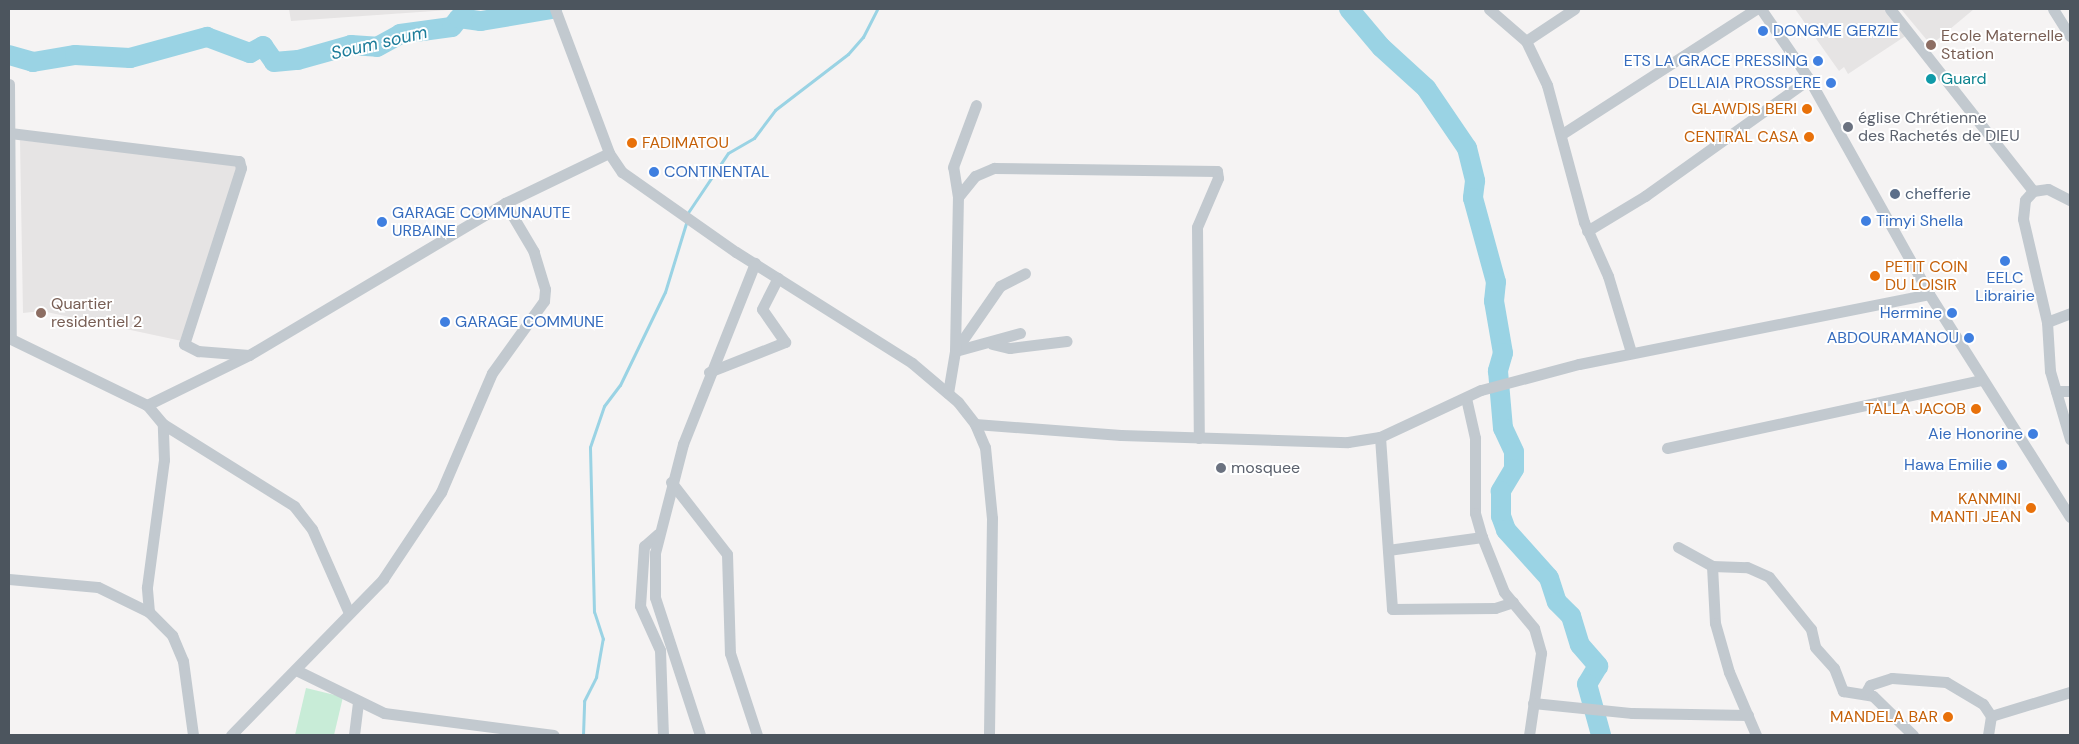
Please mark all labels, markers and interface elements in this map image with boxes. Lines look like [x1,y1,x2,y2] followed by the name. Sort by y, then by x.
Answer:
[329,21,429,65] water label: Soum soum
[1773,21,1898,41] place label: DONGME GERZIE
[1757,25,1769,37] marker: DONGME GERZIE
[1941,26,2063,64] place label: Ecole Maternelle Station
[1925,39,1937,51] marker: Ecole Maternelle Station
[1624,51,1808,71] place label: ETS LA GRACE PRESSING
[1812,55,1824,67] marker: ETS LA GRACE PRESSING
[1941,69,1987,89] place label: Guard
[1668,73,1821,93] place label: DELLAIA PROSSPERE
[1925,73,1937,85] marker: Guard
[1825,77,1837,89] marker: DELLAIA PROSSPERE
[1691,99,1797,119] place label: GLAWDIS BERI
[1801,103,1813,115] marker: GLAWDIS BERI
[1858,108,2020,146] place label: église Chrétienne des Rachetés de DIEU
[1842,121,1854,133] marker: église Chrétienne des Rachetés de DIEU
[1684,127,1799,147] place label: CENTRAL CASA
[1803,131,1815,143] marker: CENTRAL CASA
[642,133,729,153] place label: FADIMATOU
[626,137,638,149] marker: FADIMATOU
[664,162,770,182] place label: CONTINENTAL
[648,166,660,178] marker: CONTINENTAL
[1905,184,1971,204] place label: chefferie
[1889,188,1901,200] marker: chefferie
[392,203,571,241] place label: GARAGE COMMUNAUTE URBAINE
[1876,211,1963,231] place label: Timyi Shella
[1860,215,1872,227] marker: Timyi Shella
[376,216,388,228] marker: GARAGE COMMUNAUTE URBAINE
[1999,255,2011,267] marker: EELC Librairie
[1885,257,1968,295] place label: PETIT COIN DU LOISIR
[1975,268,2035,306] place label: EELC Librairie
[1869,270,1881,282] marker: PETIT COIN DU LOISIR
[51,294,142,332] place label: Quartier residentiel 2
[1880,303,1942,323] place label: Hermine
[35,307,47,319] marker: Quartier residentiel 2
[1946,307,1958,319] marker: Hermine
[455,312,604,332] place label: GARAGE COMMUNE
[439,316,451,328] marker: GARAGE COMMUNE
[1827,328,1959,348] place label: ABDOURAMANOU
[1963,332,1975,344] marker: ABDOURAMANOU
[1865,399,1966,419] place label: TALLA JACOB
[1970,403,1982,415] marker: TALLA JACOB
[1928,424,2023,444] place label: Aie Honorine
[2027,428,2039,440] marker: Aie Honorine
[1904,455,1992,475] place label: Hawa Emilie
[1231,458,1300,478] place label: mosquee
[1996,459,2008,471] marker: Hawa Emilie
[1215,462,1227,474] marker: mosquee
[1930,489,2021,527] place label: KANMINI MANTI JEAN
[2025,502,2037,514] marker: KANMINI MANTI JEAN
[1830,707,1938,727] place label: MANDELA BAR
[1942,711,1954,723] marker: MANDELA BAR

